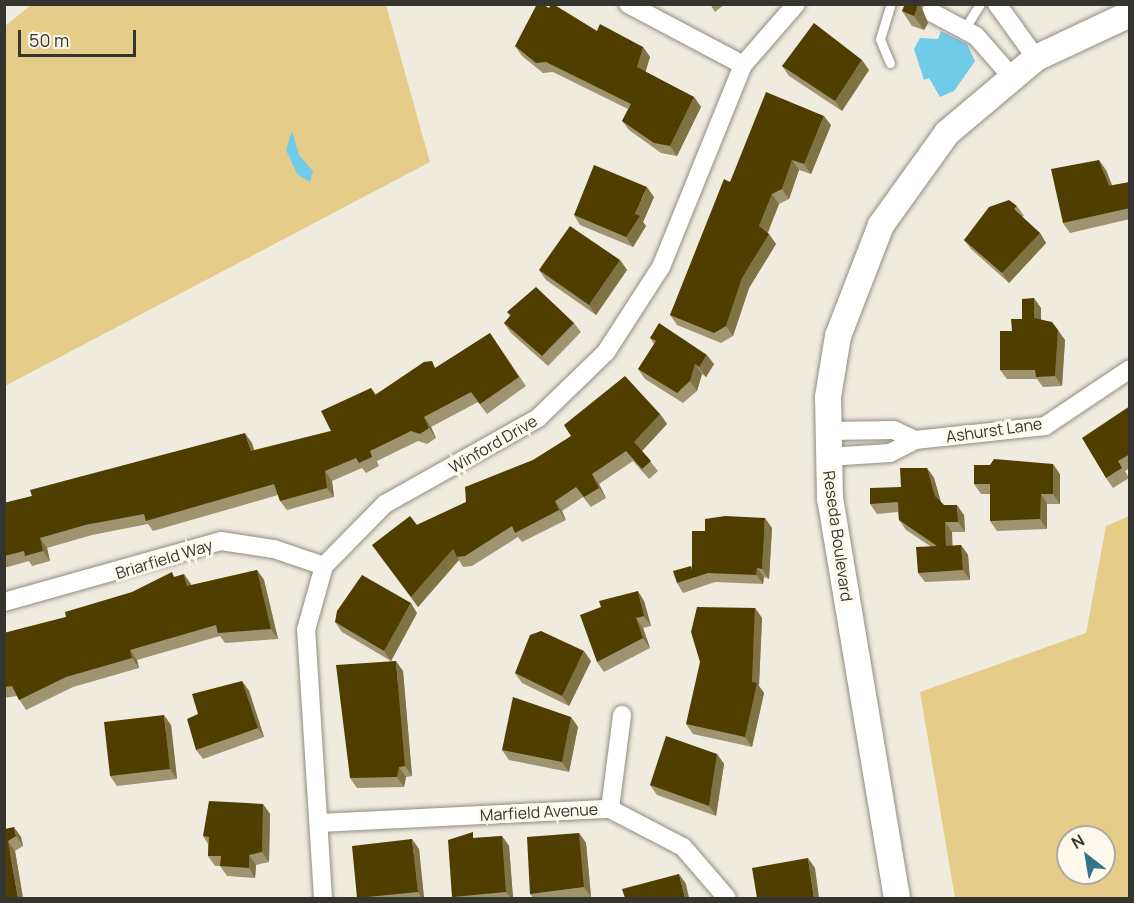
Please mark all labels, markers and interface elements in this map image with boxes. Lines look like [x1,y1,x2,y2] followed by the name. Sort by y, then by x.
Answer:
[21,18,140,56] scale bar
[29,28,69,52] text: 50 m
[446,411,540,477] street label: Winford Drive
[945,414,1043,446] street label: Ashurst Lane
[819,469,857,603] street label: Reseda Boulevard
[113,535,215,583] street label: Briarfield Way
[479,799,599,825] street label: Marfield Avenue
[1056,825,1116,885] north arrow
[1067,829,1088,854] text: N

